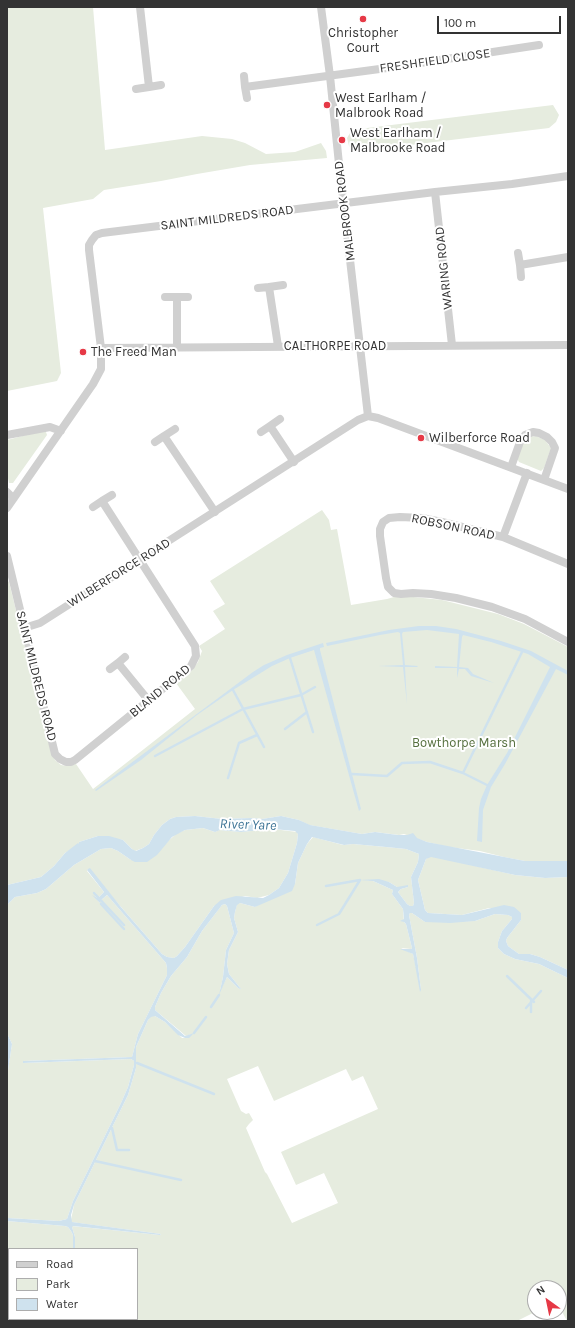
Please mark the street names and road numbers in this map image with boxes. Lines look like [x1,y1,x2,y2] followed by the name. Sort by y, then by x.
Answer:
[379,46,491,76] street label: FRESHFIELD CLOSE
[331,160,359,262] street label: MALBROOK ROAD
[160,202,294,234] street label: SAINT MILDREDS ROAD
[432,226,456,310] street label: WARING ROAD
[284,338,386,354] street label: CALTHORPE ROAD
[410,511,496,543] street label: ROBSON ROAD
[65,535,173,611] street label: WILBERFORCE ROAD
[12,609,60,743] street label: SAINT MILDREDS ROAD
[126,661,194,721] street label: BLAND ROAD

